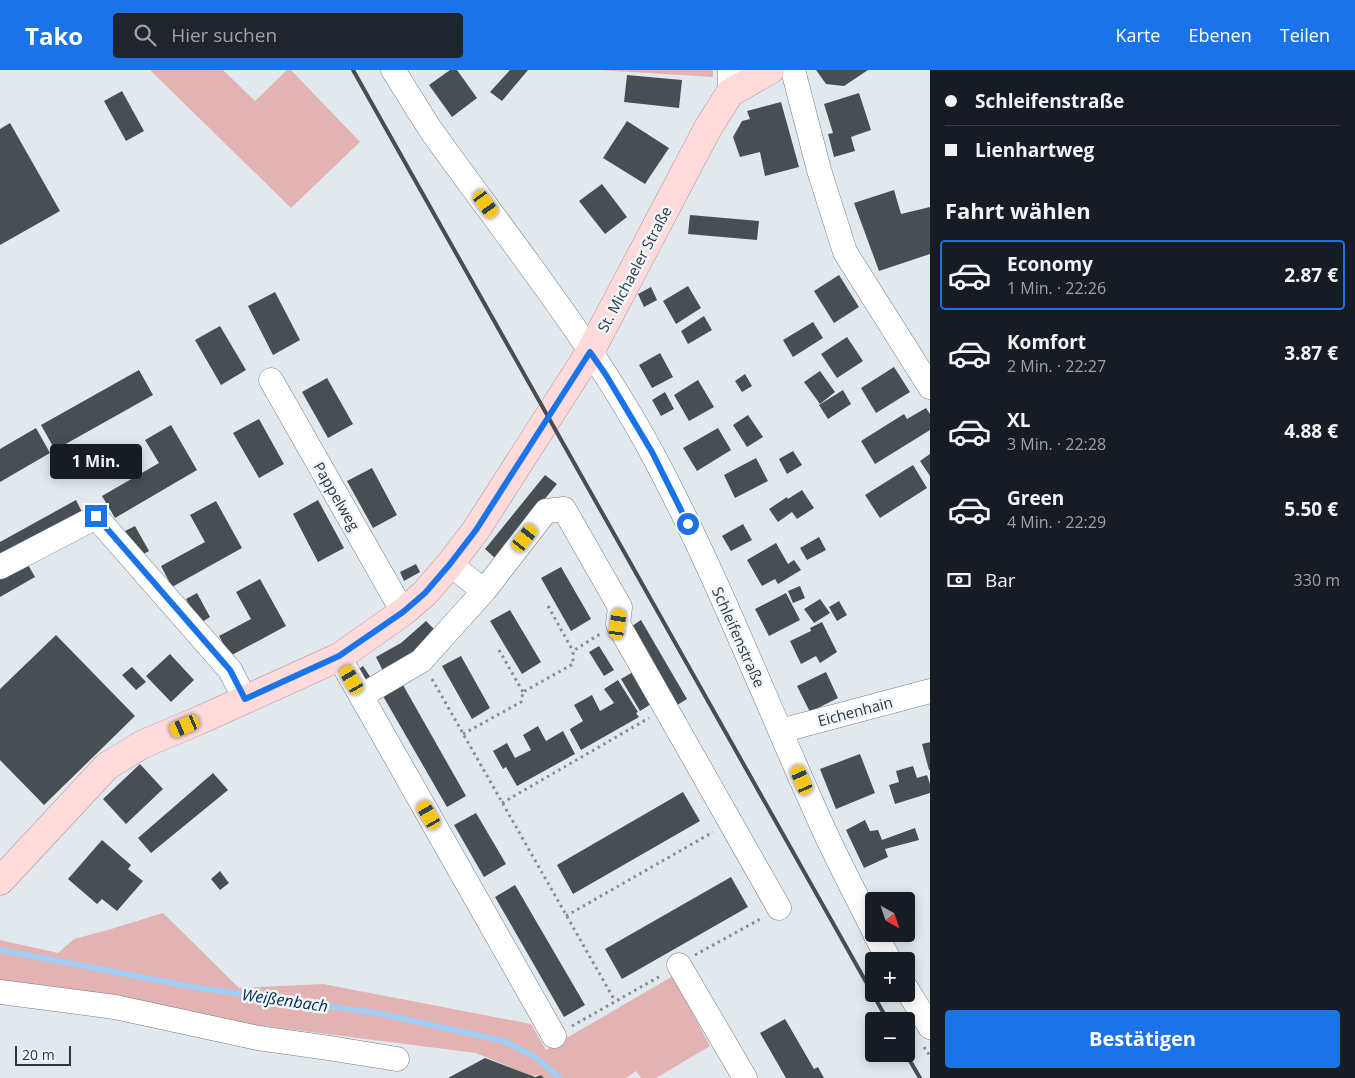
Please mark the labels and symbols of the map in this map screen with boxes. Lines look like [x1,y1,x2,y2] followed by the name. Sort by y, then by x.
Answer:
[471,187,500,221] car
[592,203,676,335] street label: St. Michaeler Straße
[50,444,142,478] callout: 1 Min.
[309,458,365,534] street label: Pappelweg
[85,505,107,527] route end
[677,513,699,535] route start
[509,522,540,554] car
[708,584,770,690] street label: Schleifenstraße
[608,608,627,640] car
[338,663,365,697] car
[815,691,895,731] street label: Eichenhain
[168,713,201,739] car
[789,763,814,797] car
[415,798,442,832] car
[865,892,915,942] north arrow
[240,983,330,1017] water label: Weißenbach
[15,1043,71,1066] scale bar

